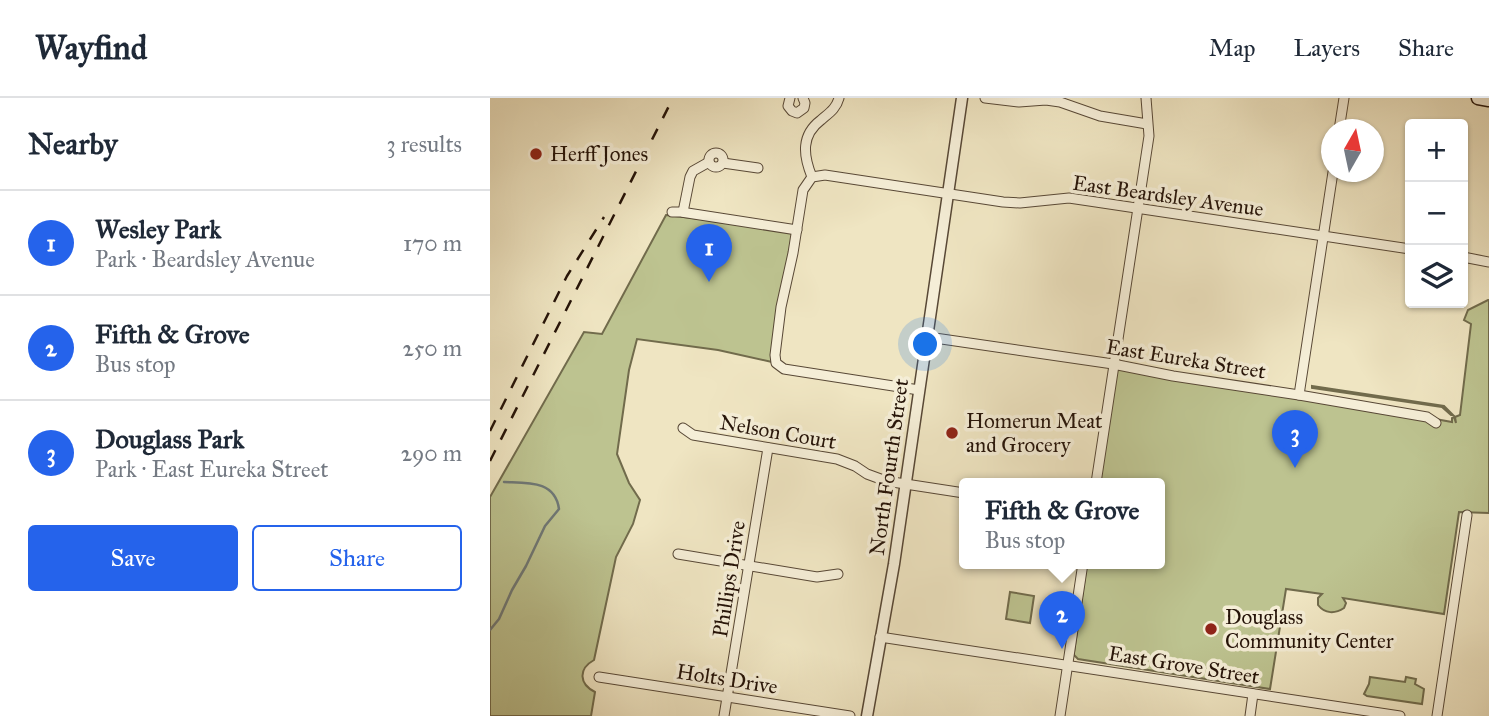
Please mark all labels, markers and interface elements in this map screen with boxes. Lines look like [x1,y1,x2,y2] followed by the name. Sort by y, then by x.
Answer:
[35,28,147,68] text: Wayfind
[1209,33,1256,63] text: Map
[1294,33,1360,63] text: Layers
[1398,33,1454,63] text: Share
[1321,119,1384,182] north arrow
[1405,119,1468,308] map controls
[1405,119,1468,182] button: +
[28,126,118,162] text: Nearby
[386,130,462,158] text: 3 results
[550,141,648,167] place label: Herff Jones
[528,146,544,162] marker: Herff Jones
[1071,170,1265,222] street label: East Beardsley Avenue
[1405,182,1468,245] button: −
[95,213,221,245] text: Wesley Park
[686,224,732,282] pin: 1
[46,229,56,257] text: 1
[403,229,462,257] text: 170 m
[95,245,315,273] text: Park · Beardsley Avenue
[1405,245,1468,308] button: layers
[95,318,250,350] text: Fifth & Grove
[908,327,942,361] your location
[45,334,57,362] text: 2
[402,334,462,362] text: 250 m
[1104,334,1268,385] street label: East Eureka Street
[95,350,176,378] text: Bus stop
[864,376,914,557] street label: North Fourth Street
[966,408,1103,458] place label: Homerun Meat and Grocery
[718,409,839,455] street label: Nelson Court
[1272,410,1318,468] pin: 3
[95,423,244,455] text: Douglass Park
[944,425,960,441] marker: Homerun Meat and Grocery
[46,439,56,467] text: 3
[401,439,462,467] text: 290 m
[95,455,328,483] text: Park · East Eureka Street
[959,478,1165,569] popup
[985,494,1139,526] text: Fifth & Grove
[707,519,751,639] street label: Phillips Drive
[28,525,238,591] button: Save
[252,525,462,591] button: Share
[985,526,1065,554] text: Bus stop
[1039,591,1085,649] pin: 2
[1225,604,1394,654] place label: Douglass Community Center
[1203,621,1219,637] marker: Douglass Community Center
[1107,640,1262,690] street label: East Grove Street
[674,658,780,700] street label: Holts Drive

